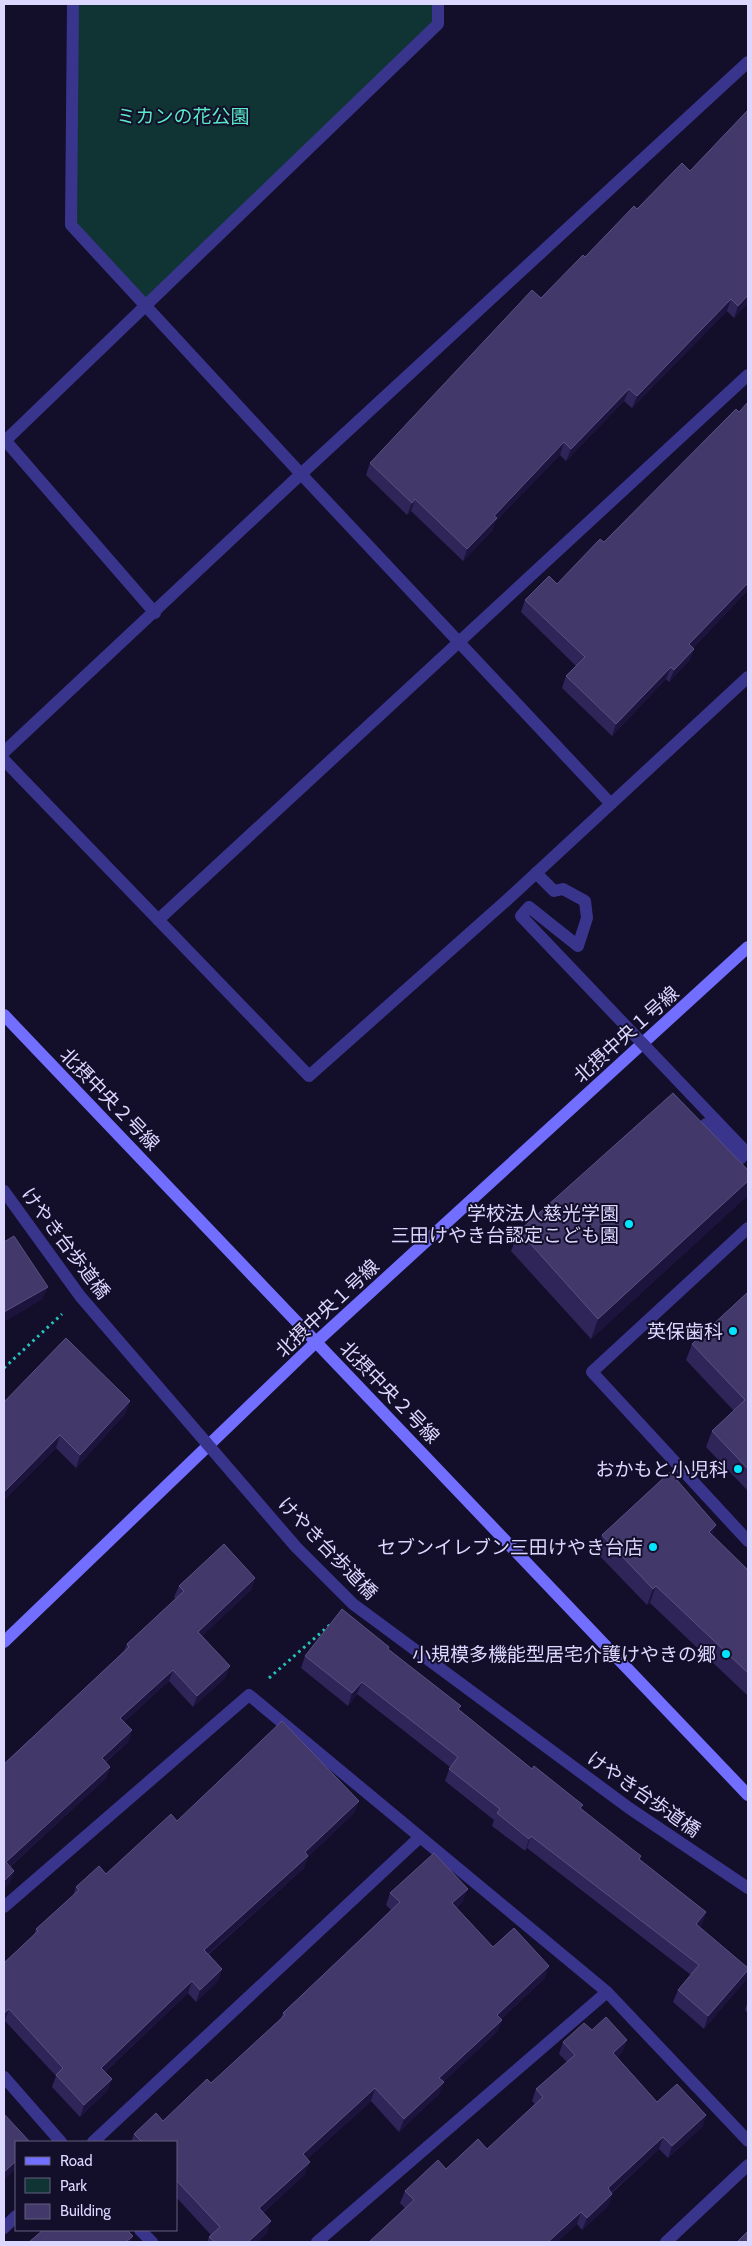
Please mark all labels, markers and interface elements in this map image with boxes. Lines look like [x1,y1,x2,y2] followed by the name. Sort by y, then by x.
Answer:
[116,105,250,128] park label: ミカンの花公園
[569,981,683,1087] street label: 北摂中央１号線
[55,1044,164,1155] street label: 北摂中央２号線
[16,1183,115,1303] street label: けやき台歩道橋
[391,1202,619,1247] place label: 学校法人慈光学園 三田けやき台認定こども園
[623,1218,635,1230] marker: 学校法人慈光学園 三田けやき台認定こども園
[271,1255,384,1362] street label: 北摂中央１号線
[647,1320,723,1343] place label: 英保歯科
[727,1325,739,1337] marker: 英保歯科
[335,1337,444,1448] street label: 北摂中央２号線
[595,1458,728,1481] place label: おかもと小児科
[732,1463,744,1475] marker: おかもと小児科
[273,1493,382,1604] street label: けやき台歩道橋
[377,1536,643,1559] place label: セブンイレブン三田けやき台店
[647,1541,659,1553] marker: セブンイレブン三田けやき台店
[412,1643,716,1666] place label: 小規模多機能型居宅介護けやきの郷
[720,1648,732,1660] marker: 小規模多機能型居宅介護けやきの郷
[583,1747,705,1842] street label: けやき台歩道橋
[15,2141,178,2231] legend
[60,2152,93,2170] text: Road
[60,2177,87,2195] text: Park
[60,2202,111,2220] text: Building

